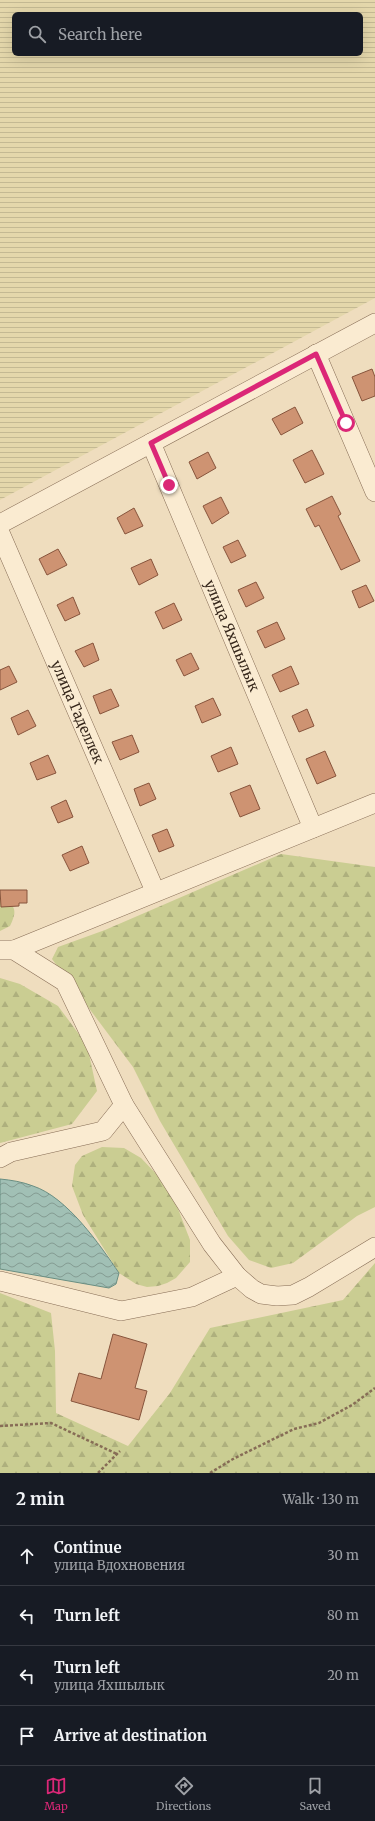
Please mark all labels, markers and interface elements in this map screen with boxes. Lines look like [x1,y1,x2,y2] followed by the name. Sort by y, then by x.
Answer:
[12,12,363,56] search box
[26,23,48,45] icon: search
[58,25,142,44] text: Search here
[337,414,355,432] route start
[160,476,178,494] route end
[201,577,264,694] street label: улица Яхшылык
[47,657,108,767] street label: улица Гаделлек
[16,1488,64,1510] text: 2 min
[282,1491,359,1508] text: Walk · 130 m
[54,1538,122,1557] text: Continue
[16,1545,38,1567] icon: ahead
[327,1547,359,1564] text: 30 m
[54,1557,185,1574] text: улица Вдохновения
[16,1605,38,1627] icon: left
[54,1606,120,1625] text: Turn left
[327,1607,359,1624] text: 80 m
[54,1658,120,1677] text: Turn left
[16,1665,38,1687] icon: left
[327,1667,359,1684] text: 20 m
[54,1677,165,1694] text: улица Яхшылык
[16,1725,38,1747] icon: arrive
[54,1726,207,1745] text: Arrive at destination
[44,1775,68,1813] tab: Map
[156,1775,211,1813] tab: Directions
[300,1775,331,1813] tab: Saved

